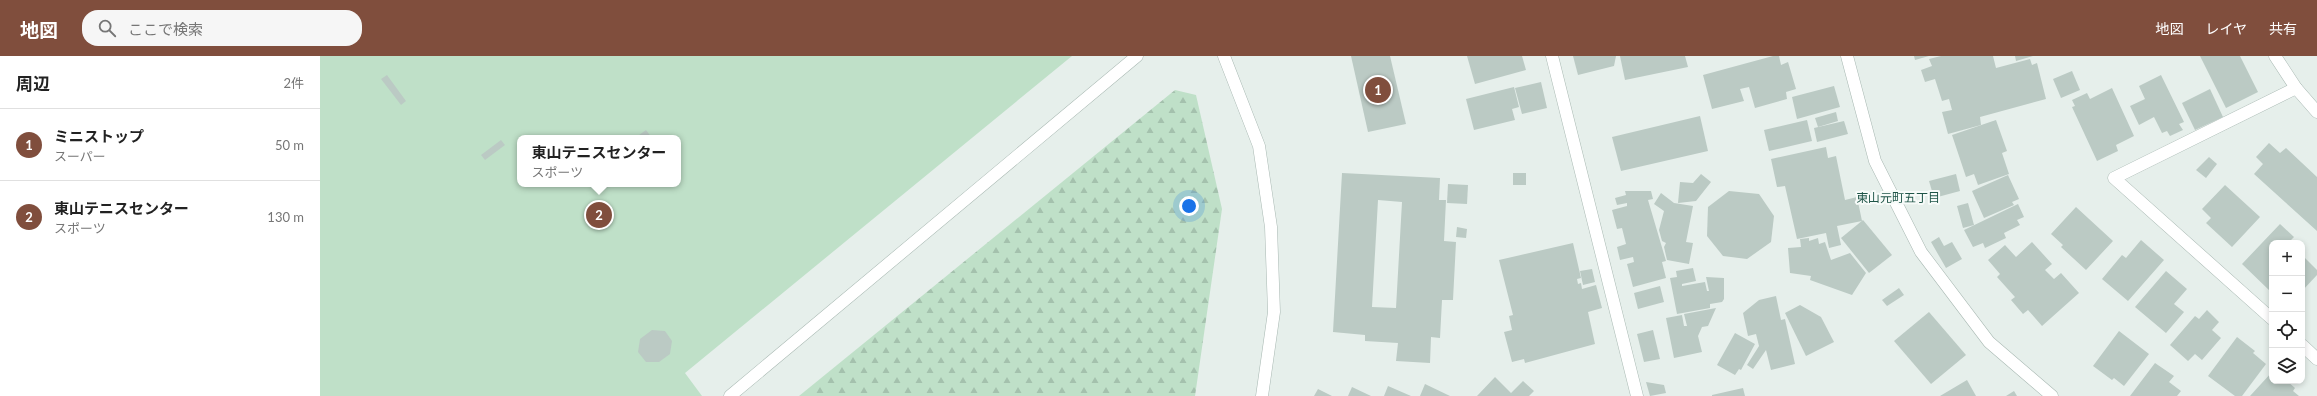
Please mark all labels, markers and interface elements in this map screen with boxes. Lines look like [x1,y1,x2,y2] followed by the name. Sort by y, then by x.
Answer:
[82,10,362,46] search box
[96,17,118,39] icon: search
[20,18,58,41] text: 地図
[128,20,203,38] text: ここで検索
[2155,20,2183,37] text: 地図
[2205,20,2247,37] text: レイヤ
[2269,20,2297,37] text: 共有
[16,73,50,94] text: 周辺
[283,75,304,91] text: 2件
[1365,75,1391,105] pin: 1
[54,127,144,145] text: ミニストップ
[517,135,681,187] popup
[25,137,33,153] text: 1
[275,137,304,153] text: 50 m
[531,143,667,161] text: 東山テニスセンター
[54,148,106,164] text: スーパー
[531,164,583,180] text: スポーツ
[1856,190,1940,205] district label: 東山元町五丁目
[1179,196,1199,216] your location
[54,199,189,217] text: 東山テニスセンター
[586,200,612,230] pin: 2
[25,209,33,225] text: 2
[267,209,304,225] text: 130 m
[54,220,106,236] text: スポーツ
[2269,240,2305,384] map controls
[2269,240,2305,276] button: +
[2269,276,2305,312] button: −
[2269,312,2305,348] button: locate
[2269,348,2305,384] button: layers

